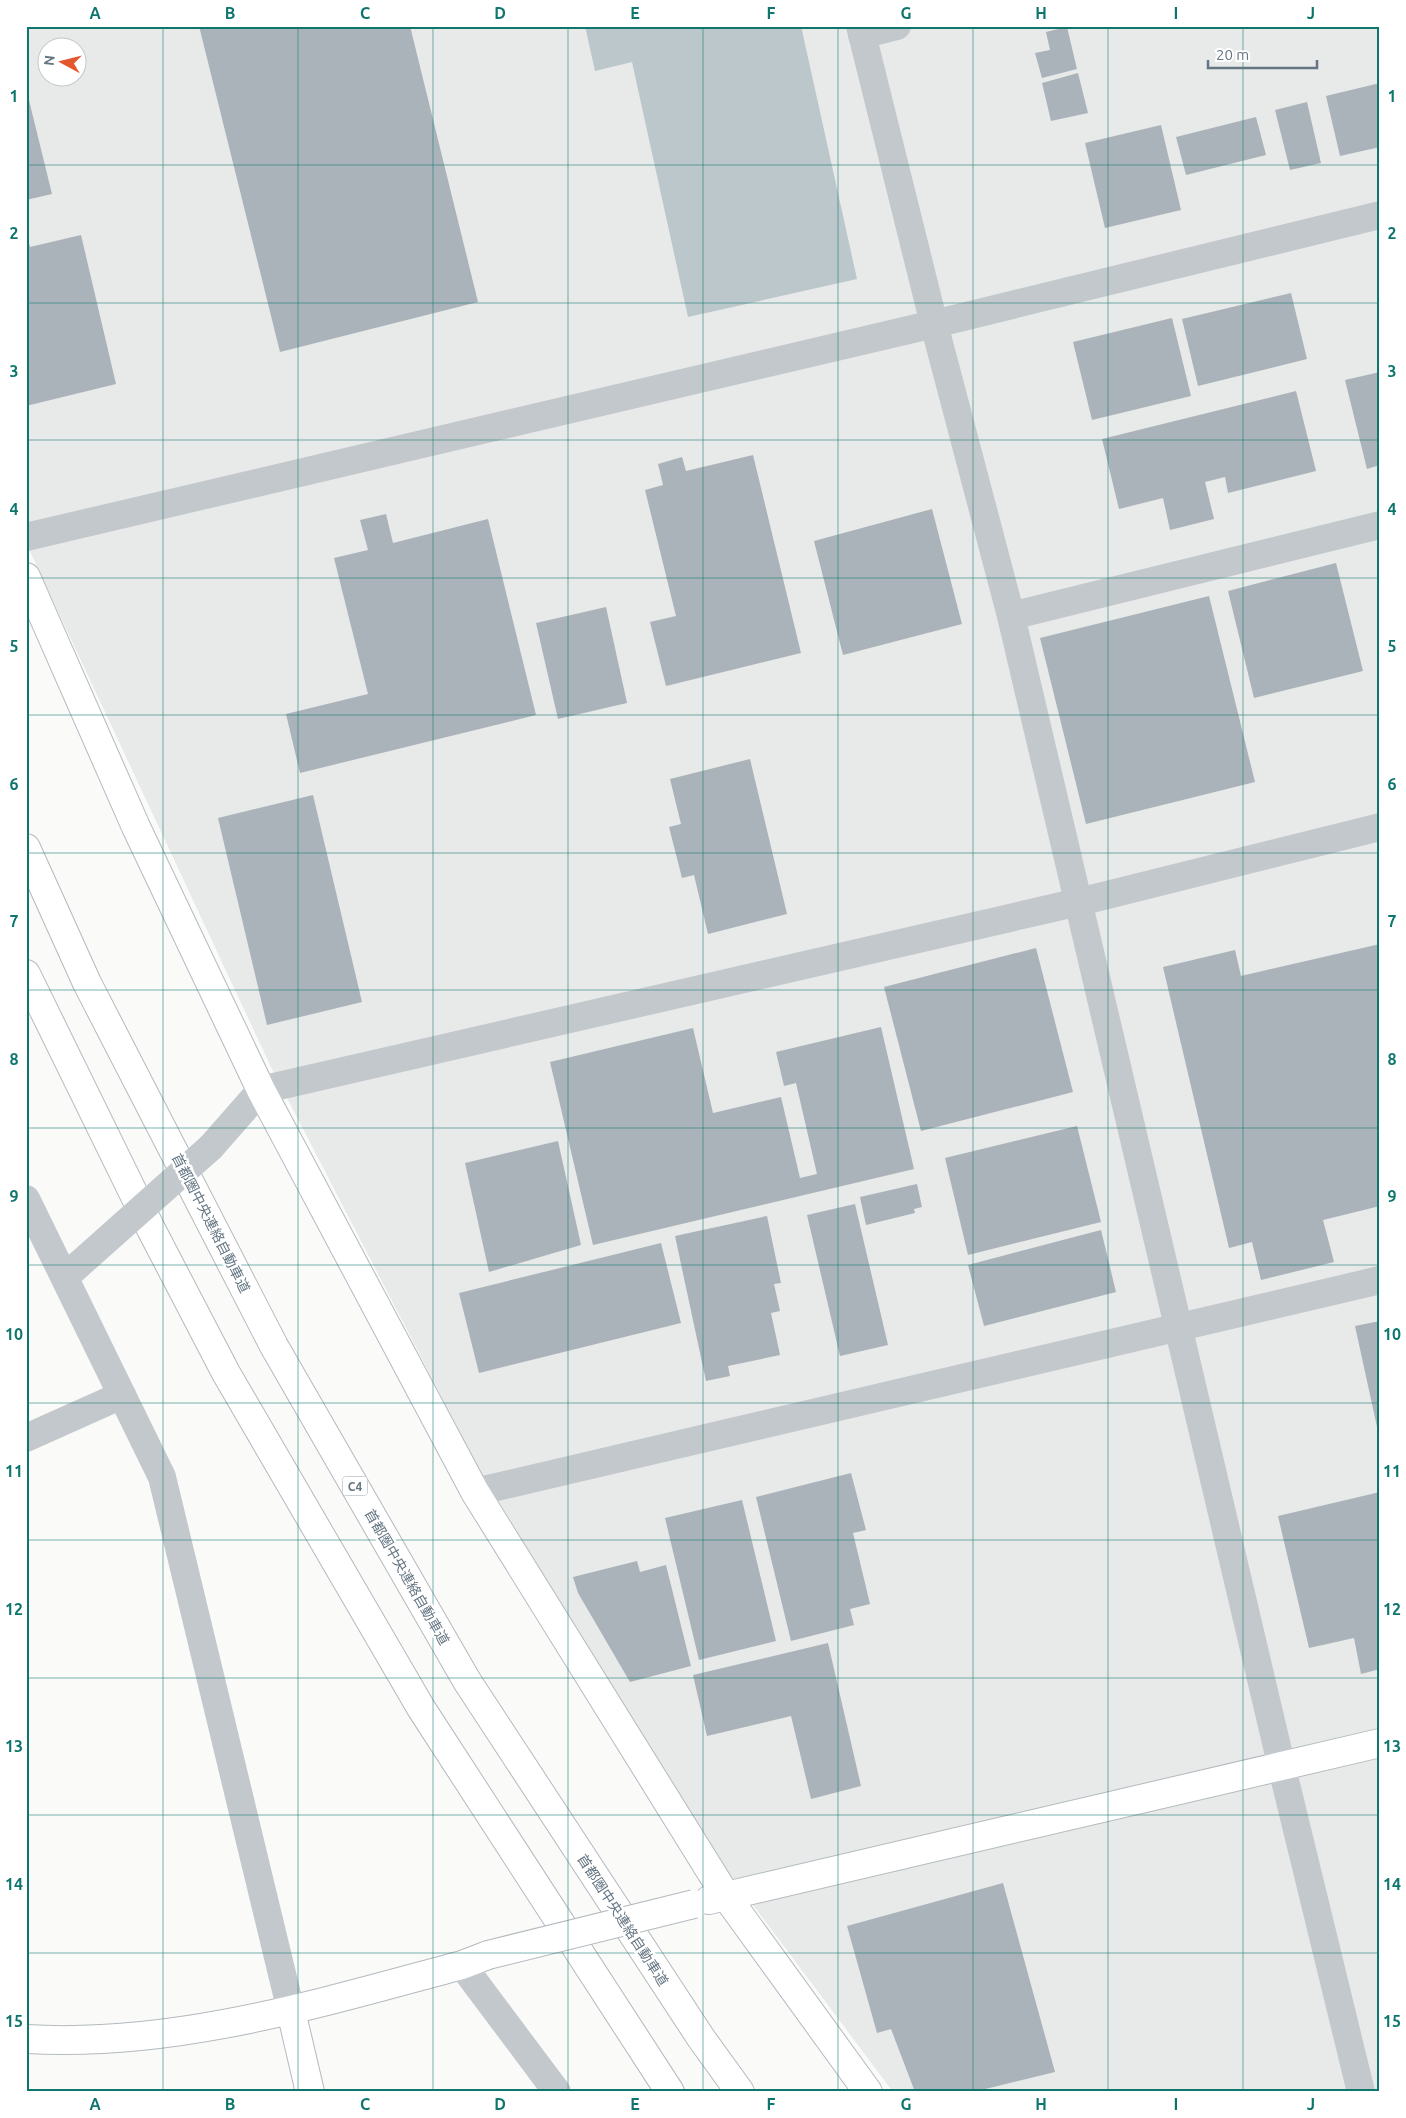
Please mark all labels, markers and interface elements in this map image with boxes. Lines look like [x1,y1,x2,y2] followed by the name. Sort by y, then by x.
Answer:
[89,4,101,22] text: A
[225,4,235,22] text: B
[360,4,370,22] text: C
[494,4,506,22] text: D
[630,4,640,22] text: E
[767,4,776,22] text: F
[900,4,912,22] text: G
[1035,4,1047,22] text: H
[1174,4,1178,22] text: I
[1307,4,1315,22] text: J
[38,38,88,88] north arrow
[1208,38,1317,70] scale bar
[1216,46,1249,63] text: 20 m
[41,54,58,67] text: N
[9,87,19,105] text: 1
[1387,87,1397,105] text: 1
[9,224,19,242] text: 2
[1387,224,1397,242] text: 2
[9,362,19,380] text: 3
[1387,362,1397,380] text: 3
[9,500,19,518] text: 4
[1387,500,1397,518] text: 4
[9,637,19,655] text: 5
[1387,637,1397,655] text: 5
[9,775,19,793] text: 6
[1387,775,1397,793] text: 6
[9,912,19,930] text: 7
[1387,912,1397,930] text: 7
[9,1050,19,1068] text: 8
[1387,1050,1397,1068] text: 8
[169,1151,253,1295] street label: 首都圏中央連絡自動車道
[9,1187,19,1205] text: 9
[1387,1187,1397,1205] text: 9
[5,1325,23,1343] text: 10
[1383,1325,1401,1343] text: 10
[5,1462,23,1480] text: 11
[1383,1462,1401,1480] text: 11
[342,1476,368,1495] road number: C4
[362,1506,452,1648] street label: 首都圏中央連絡自動車道
[5,1600,23,1618] text: 12
[1383,1600,1401,1618] text: 12
[5,1737,23,1755] text: 13
[1383,1737,1401,1755] text: 13
[574,1851,672,1989] street label: 首都圏中央連絡自動車道
[5,1875,23,1893] text: 14
[1383,1875,1401,1893] text: 14
[5,2012,23,2030] text: 15
[1383,2012,1401,2030] text: 15
[89,2095,101,2113] text: A
[225,2095,235,2113] text: B
[360,2095,370,2113] text: C
[494,2095,506,2113] text: D
[630,2095,640,2113] text: E
[767,2095,776,2113] text: F
[900,2095,912,2113] text: G
[1035,2095,1047,2113] text: H
[1174,2095,1178,2113] text: I
[1307,2095,1315,2113] text: J

